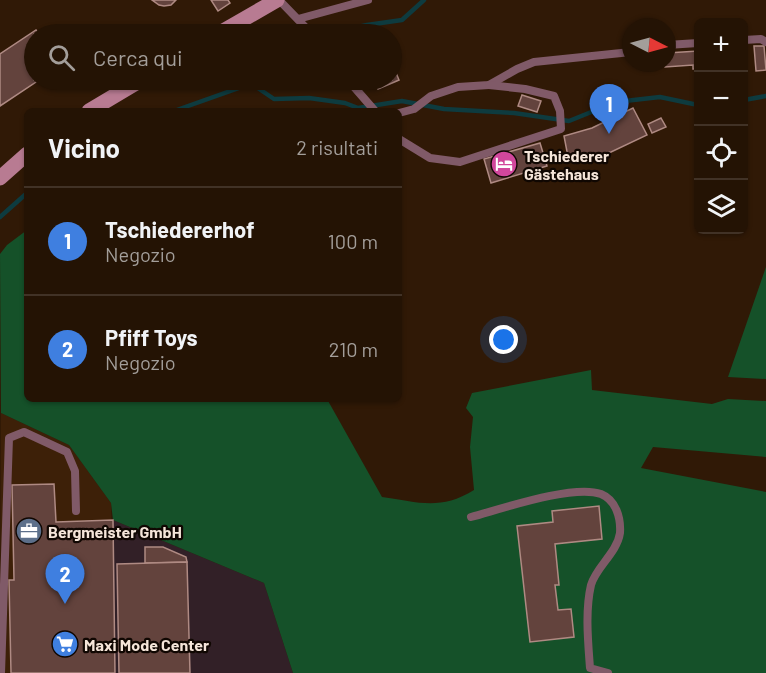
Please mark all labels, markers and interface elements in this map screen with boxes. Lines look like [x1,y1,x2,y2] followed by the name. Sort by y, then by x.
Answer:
[622,18,676,72] north arrow
[694,18,748,234] map controls
[694,18,748,72] button: +
[24,24,402,90] search box
[45,41,78,74] icon: search
[93,44,183,70] text: Cerca qui
[694,72,748,126] button: −
[590,84,628,134] pin: 1
[694,126,748,180] button: locate
[48,132,120,163] text: Vicino
[296,135,378,159] text: 2 risultati
[524,146,609,183] place label: Tschiederer Gästehaus
[489,149,519,179] hotel icon: Tschiederer Gästehaus
[694,180,748,234] button: layers
[105,216,255,242] text: Tschiedererhof
[64,229,71,253] text: 1
[328,229,378,253] text: 100 m
[105,242,176,266] text: Negozio
[105,324,198,350] text: Pfiff Toys
[489,325,518,354] your location
[62,337,73,361] text: 2
[329,337,378,361] text: 210 m
[105,350,176,374] text: Negozio
[14,516,44,546] office icon: Bergmeister GmbH
[48,522,182,541] place label: Bergmeister GmbH
[46,554,84,604] pin: 2
[50,629,80,659] supermarket icon: Maxi Mode Center
[84,635,209,654] place label: Maxi Mode Center

